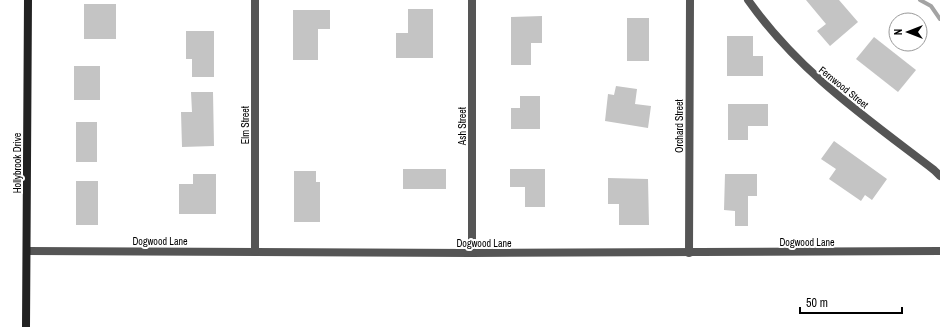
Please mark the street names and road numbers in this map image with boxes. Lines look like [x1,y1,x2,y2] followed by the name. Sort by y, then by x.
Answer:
[816,63,872,112] street label: Fernwood Street
[673,98,686,153] street label: Orchard Street
[239,105,252,144] street label: Elm Street
[456,106,469,146] street label: Ash Street
[11,132,24,193] street label: Hollybrook Drive
[132,235,188,248] street label: Dogwood Lane
[779,236,835,249] street label: Dogwood Lane
[456,237,512,250] street label: Dogwood Lane

